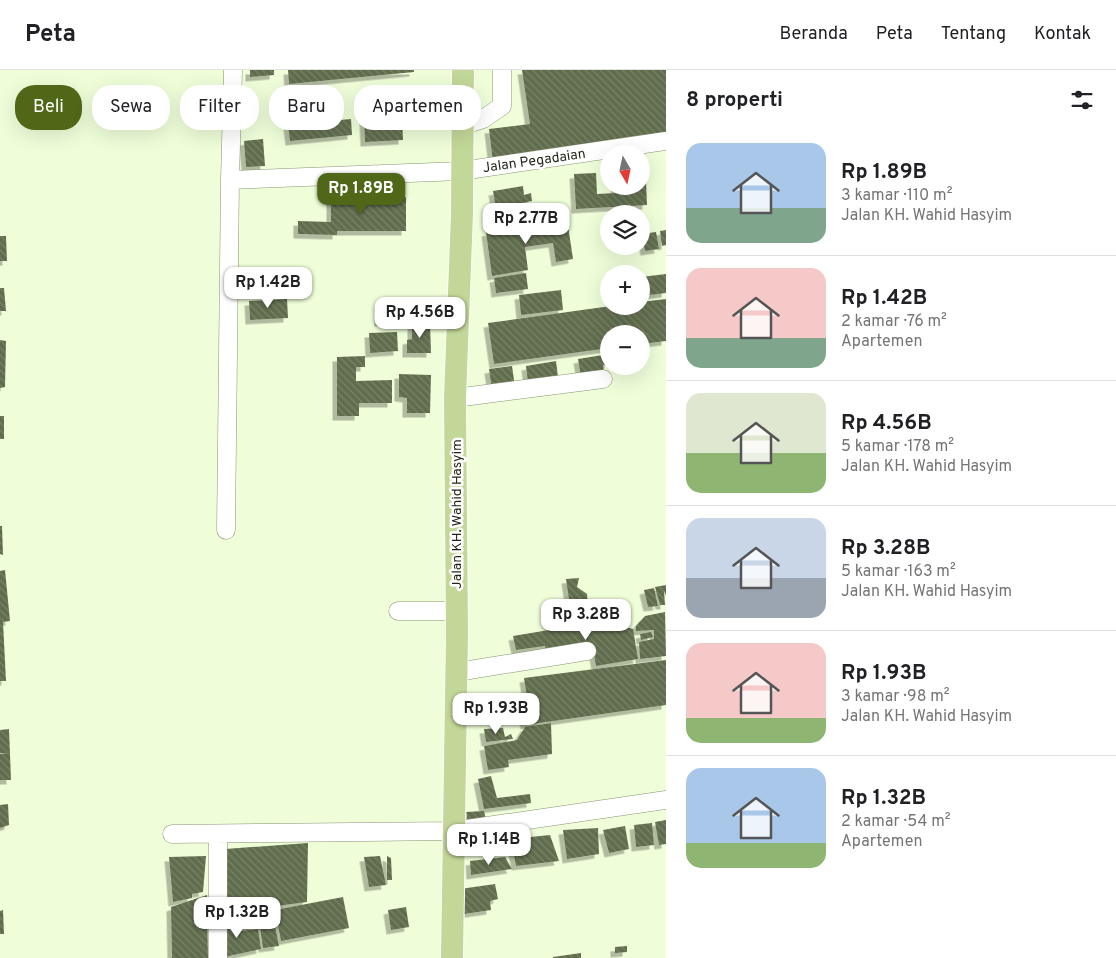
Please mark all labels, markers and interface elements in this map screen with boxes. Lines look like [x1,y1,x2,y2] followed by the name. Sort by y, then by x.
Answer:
[25,20,76,50] text: Peta
[779,23,848,46] text: Beranda
[876,23,913,46] text: Peta
[941,23,1006,46] text: Tentang
[1034,23,1091,46] text: Kontak
[15,85,82,130] chip: Beli
[92,85,170,130] chip: Sewa
[180,85,259,130] chip: Filter
[269,85,344,130] chip: Baru
[354,85,481,130] chip: Apartemen
[1068,86,1096,114] icon: filters
[686,87,783,114] text: 8 properti
[600,145,650,195] north arrow
[600,145,650,375] map controls
[482,146,587,177] street label: Jalan Pegadaian
[841,159,927,186] text: Rp 1.89B
[726,163,786,223] icon: home
[309,172,413,215] pin: Rp 1.89B
[328,179,394,199] text: Rp 1.89B
[841,186,952,206] text: 3 kamar · 110 m²
[474,202,578,245] pin: Rp 2.77B
[600,205,650,255] button: layers
[841,206,1012,226] text: Jalan KH. Wahid Hasyim
[494,209,558,229] text: Rp 2.77B
[600,265,650,315] button: +
[216,266,320,309] pin: Rp 1.42B
[235,273,301,293] text: Rp 1.42B
[841,285,927,312] text: Rp 1.42B
[726,288,786,348] icon: home
[368,296,472,339] pin: Rp 4.56B
[385,303,455,323] text: Rp 4.56B
[841,312,947,332] text: 2 kamar · 76 m²
[600,325,650,375] button: −
[841,332,922,352] text: Apartemen
[841,410,932,437] text: Rp 4.56B
[726,413,786,473] icon: home
[841,437,954,457] text: 5 kamar · 178 m²
[449,439,466,589] street label: Jalan KH. Wahid Hasyim
[841,457,1012,477] text: Jalan KH. Wahid Hasyim
[841,535,931,562] text: Rp 3.28B
[726,538,786,598] icon: home
[841,562,956,582] text: 5 kamar · 163 m²
[841,582,1012,602] text: Jalan KH. Wahid Hasyim
[534,598,638,641] pin: Rp 3.28B
[552,605,620,625] text: Rp 3.28B
[841,660,926,687] text: Rp 1.93B
[726,663,786,723] icon: home
[841,687,950,707] text: 3 kamar · 98 m²
[444,692,548,735] pin: Rp 1.93B
[463,699,529,719] text: Rp 1.93B
[841,707,1012,727] text: Jalan KH. Wahid Hasyim
[841,785,926,812] text: Rp 1.32B
[726,788,786,848] icon: home
[841,812,951,832] text: 2 kamar · 54 m²
[437,824,541,866] pin: Rp 1.14B
[458,830,520,850] text: Rp 1.14B
[841,832,922,852] text: Apartemen
[185,896,289,939] pin: Rp 1.32B
[205,903,269,923] text: Rp 1.32B

